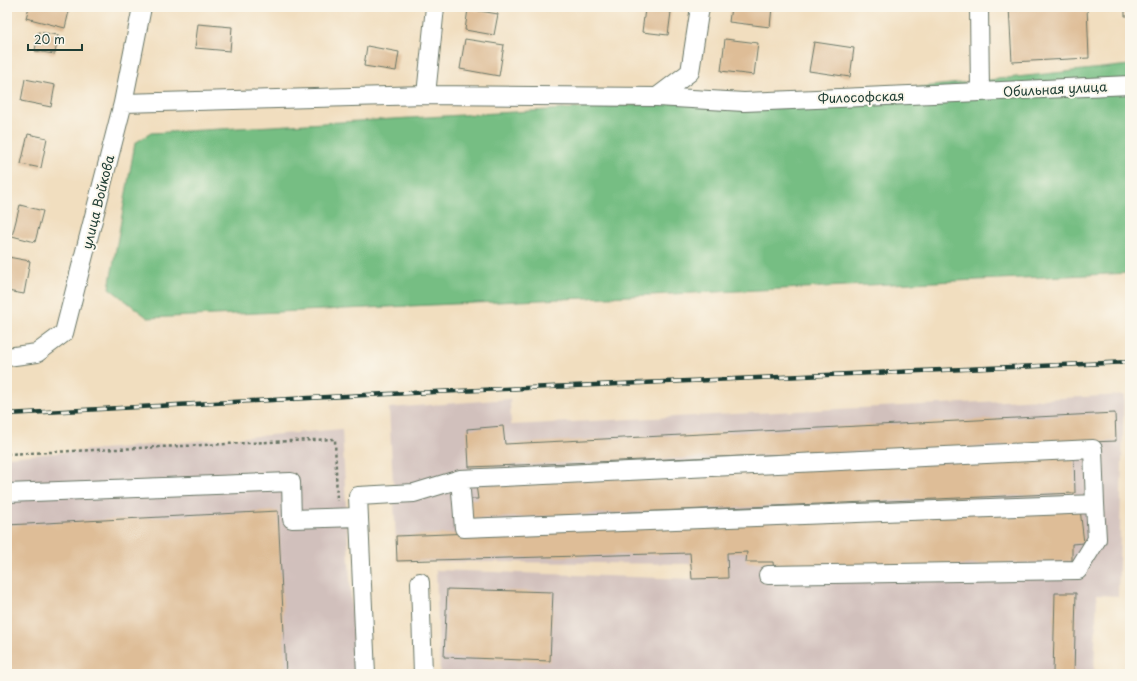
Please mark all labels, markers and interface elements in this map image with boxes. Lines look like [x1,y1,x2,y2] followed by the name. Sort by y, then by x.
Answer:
[28,26,82,52] scale bar
[34,30,65,48] text: 20 m
[1002,76,1108,101] street label: Обильная улица
[817,85,905,108] street label: Философская
[77,152,119,251] street label: улица Войкова

